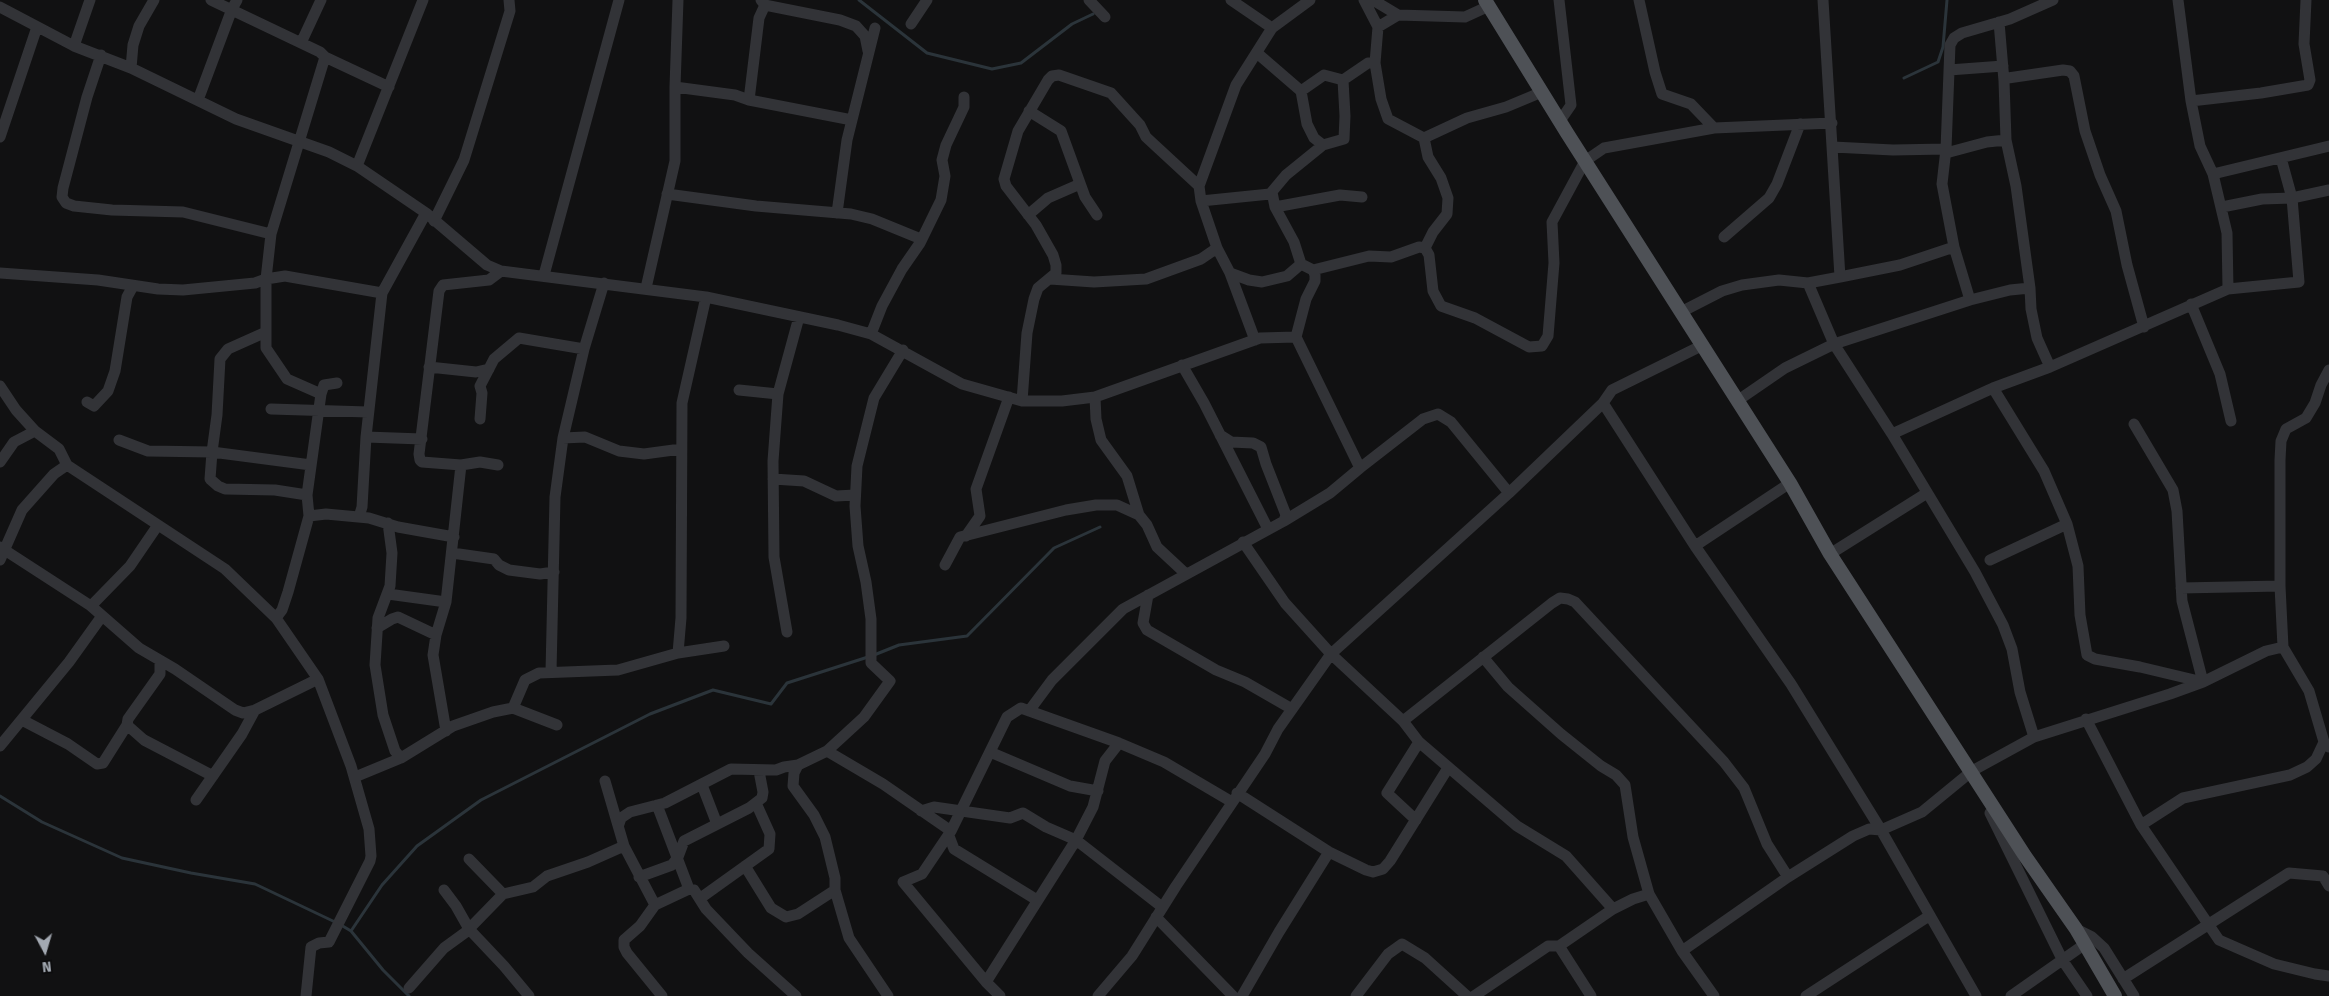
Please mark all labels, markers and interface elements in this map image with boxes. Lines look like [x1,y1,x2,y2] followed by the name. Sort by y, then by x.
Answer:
[20,926,70,976] north arrow
[41,957,52,975] text: N

